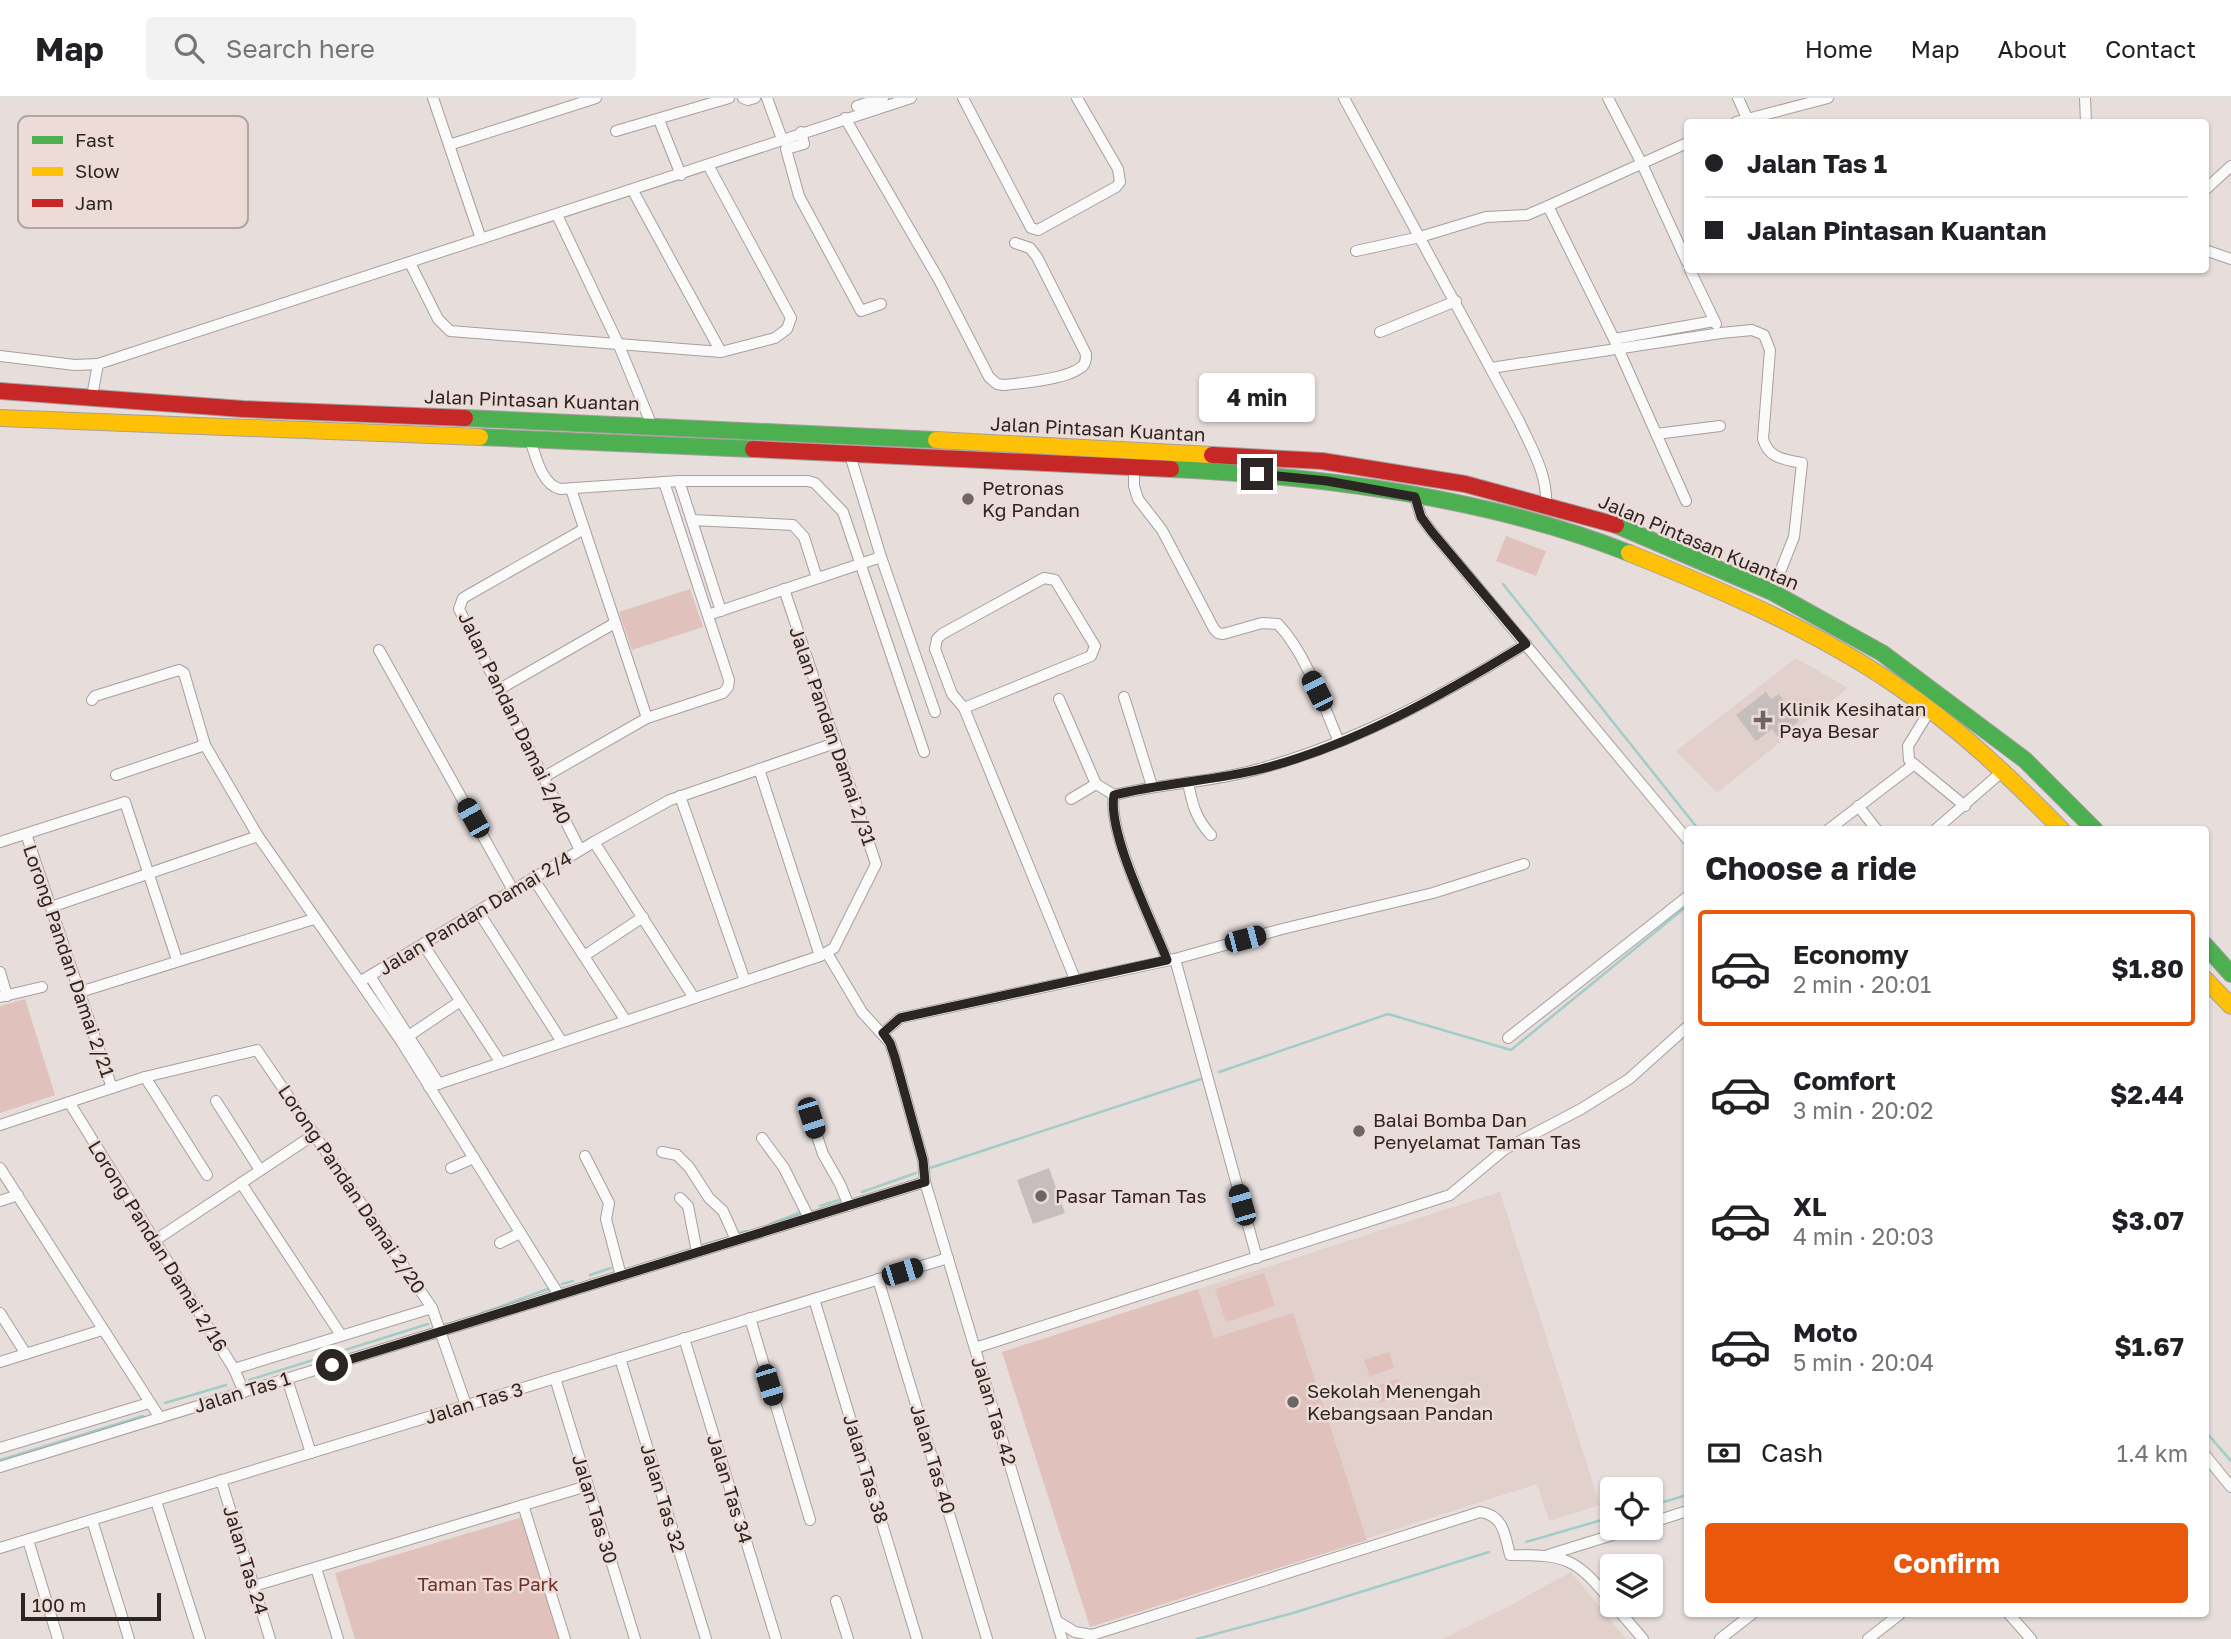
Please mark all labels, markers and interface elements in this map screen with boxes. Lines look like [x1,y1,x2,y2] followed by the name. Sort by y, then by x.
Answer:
[146,17,636,80] search box
[35,29,104,68] text: Map
[170,29,208,67] icon: search
[226,33,375,64] text: Search here
[1805,34,1873,63] text: Home
[1911,34,1960,63] text: Map
[1998,34,2067,63] text: About
[2105,34,2196,63] text: Contact
[18,116,248,228] legend
[75,128,114,151] text: Fast
[1747,148,1887,179] text: Jalan Tas 1
[75,159,120,182] text: Slow
[75,191,113,214] text: Jam
[1747,215,2047,246] text: Jalan Pintasan Kuantan
[1199,372,1315,422] callout: 4 min
[1227,383,1287,411] text: 4 min
[424,384,640,415] street label: Jalan Pintasan Kuantan
[990,411,1206,446] street label: Jalan Pintasan Kuantan
[1241,458,1273,490] route end
[982,476,1080,521] place label: Petronas Kg Pandan
[1595,489,1803,594] street label: Jalan Pintasan Kuantan
[960,491,976,507] marker: Petronas Kg Pandan
[454,608,577,828] street label: Jalan Pandan Damai 2/40
[785,623,882,848] street label: Jalan Pandan Damai 2/31
[1299,668,1336,714] car
[1779,697,1927,742] place label: Klinik Kesihatan Paya Besar
[1753,710,1773,730] marker: Klinik Kesihatan Paya Besar
[454,795,493,841] car
[19,842,120,1080] street label: Lorong Pandan Damai 2/21
[374,846,575,979] street label: Jalan Pandan Damai 2/4
[1705,849,1917,887] text: Choose a ride
[1222,923,1269,955] car
[1709,937,1772,1000] icon: car
[1793,939,1909,970] text: Economy
[2111,953,2184,984] text: $1.80
[1793,970,1931,998] text: 2 min · 20:01
[1709,1063,1772,1126] icon: car
[1793,1065,1896,1096] text: Comfort
[2110,1079,2184,1110] text: $2.44
[274,1080,431,1297] street label: Lorong Pandan Damai 2/20
[795,1095,828,1141] car
[1793,1096,1933,1124] text: 3 min · 20:02
[1373,1108,1581,1153] place label: Balai Bomba Dan Penyelamat Taman Tas
[1351,1123,1367,1139] marker: Balai Bomba Dan Penyelamat Taman Tas
[84,1136,233,1356] street label: Lorong Pandan Damai 2/16
[1227,1182,1258,1228] car
[1055,1184,1207,1207] place label: Pasar Taman Tas
[1033,1188,1049,1204] marker: Pasar Taman Tas
[1709,1189,1772,1252] icon: car
[1793,1191,1827,1222] text: XL
[2111,1205,2184,1236] text: $3.07
[1793,1222,1934,1250] text: 4 min · 20:03
[879,1256,926,1288] car
[1709,1315,1772,1378] icon: car
[1793,1317,1858,1348] text: Moto
[2114,1331,2184,1362] text: $1.67
[1793,1348,1934,1376] text: 5 min · 20:04
[316,1349,348,1381] route start
[967,1354,1022,1468] street label: Jalan Tas 42
[753,1362,786,1408] car
[191,1366,293,1417] street label: Jalan Tas 1
[422,1377,526,1428] street label: Jalan Tas 3
[1307,1379,1493,1424] place label: Sekolah Menengah Kebangsaan Pandan
[1285,1394,1301,1410] marker: Sekolah Menengah Kebangsaan Pandan
[906,1401,961,1517] street label: Jalan Tas 40
[839,1412,894,1526] street label: Jalan Tas 38
[703,1432,758,1546] street label: Jalan Tas 34
[1705,1434,1743,1472] icon: cash
[1761,1437,1823,1468] text: Cash
[2117,1439,2188,1467] text: 1.4 km
[636,1441,691,1555] street label: Jalan Tas 32
[568,1451,623,1566] street label: Jalan Tas 30
[1600,1477,1663,1617] map controls
[1600,1477,1663,1540] button: locate
[219,1503,274,1617] street label: Jalan Tas 24
[1705,1523,2188,1603] button: Confirm
[1600,1554,1663,1617] button: layers
[417,1572,559,1595] park label: Taman Tas Park
[21,1590,161,1622] scale bar
[32,1593,86,1616] text: 100 m

